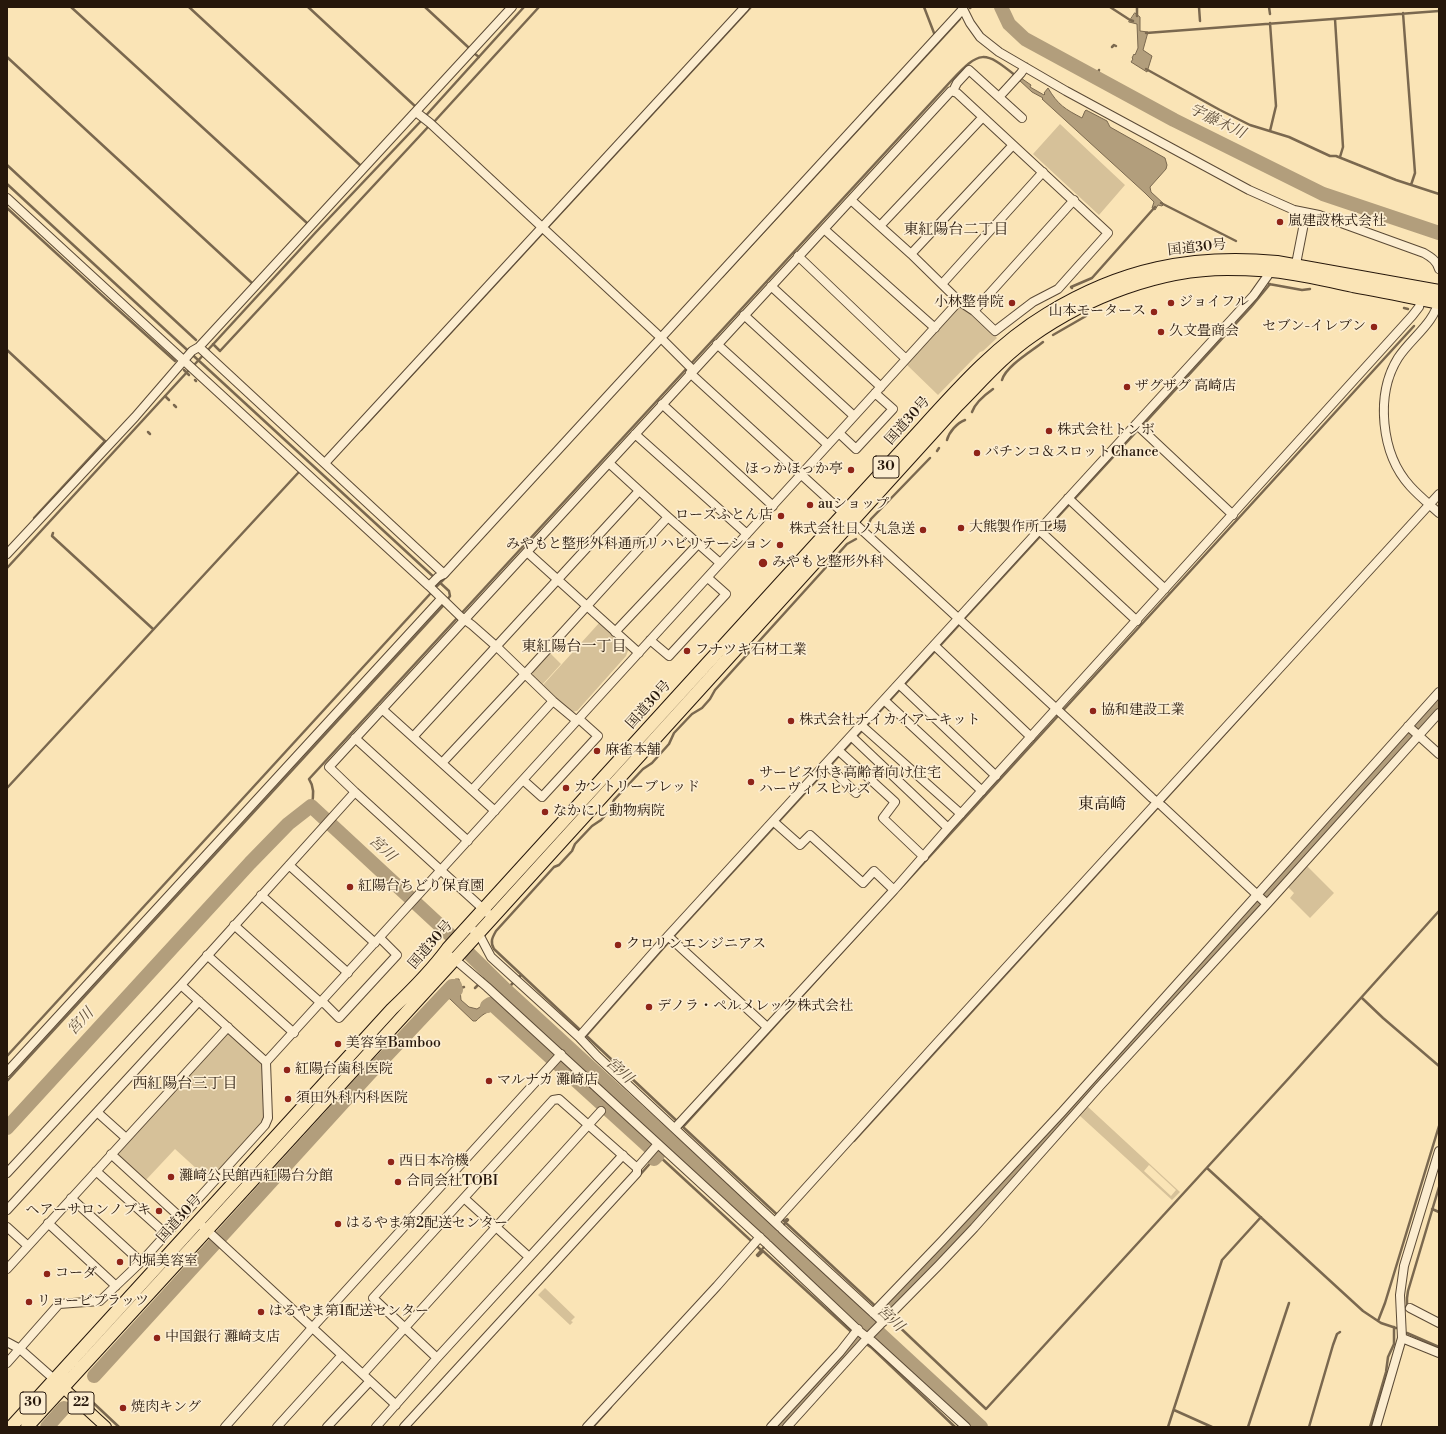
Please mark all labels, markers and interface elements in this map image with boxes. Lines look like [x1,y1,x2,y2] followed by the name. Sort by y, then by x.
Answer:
[1186,101,1248,143] water label: 宇藤木川
[1288,214,1386,230] place label: 嵐建設株式会社
[1275,217,1285,227] marker: 嵐建設株式会社
[904,221,1008,239] district label: 東紅陽台二丁目
[1167,237,1227,259] street label: 国道30号
[934,295,1004,311] place label: 小林整骨院
[1179,295,1249,311] place label: ジョイフル
[1007,298,1017,308] marker: 小林整骨院
[1166,298,1176,308] marker: ジョイフル
[1049,304,1146,320] place label: 山本モータース
[1149,307,1159,317] marker: 山本モータース
[1262,319,1366,335] place label: セブン-イレブン
[1369,322,1379,332] marker: セブン-イレブン
[1169,324,1239,340] place label: 久文畳商会
[1156,327,1166,337] marker: 久文畳商会
[1135,379,1236,395] place label: ザグザグ 高崎店
[1122,382,1132,392] marker: ザグザグ 高崎店
[882,393,934,449] street label: 国道30号
[1057,423,1155,439] place label: 株式会社トンボ
[1044,426,1054,436] marker: 株式会社トンボ
[985,445,1159,461] place label: パチンコ＆スロットChance
[972,448,982,458] marker: パチンコ＆スロットChance
[873,456,899,478] road number: 30
[745,462,843,478] place label: ほっかほっか亭
[846,465,856,475] marker: ほっかほっか亭
[818,497,889,513] place label: auショップ
[805,500,815,510] marker: auショップ
[675,508,773,524] place label: ローズふとん店
[776,511,786,521] marker: ローズふとん店
[969,520,1067,536] place label: 大熊製作所工場
[789,522,915,538] place label: 株式会社日ノ丸急送
[956,523,966,533] marker: 大熊製作所工場
[918,525,928,535] marker: 株式会社日ノ丸急送
[506,537,772,553] place label: みやもと整形外科通所リハビリテーション
[775,540,785,550] marker: みやもと整形外科通所リハビリテーション
[772,555,884,571] place label: みやもと整形外科
[757,557,769,569] marker: みやもと整形外科
[522,638,626,656] district label: 東紅陽台一丁目
[695,643,807,659] place label: フナツキ石材工業
[682,646,692,656] marker: フナツキ石材工業
[623,677,675,733] street label: 国道30号
[1101,703,1185,719] place label: 協和建設工業
[1088,706,1098,716] marker: 協和建設工業
[799,713,981,729] place label: 株式会社ナイカイアーキット
[786,716,796,726] marker: 株式会社ナイカイアーキット
[605,743,661,759] place label: 麻雀本舗
[592,746,602,756] marker: 麻雀本舗
[759,766,941,798] place label: サービス付き高齢者向け住宅 ハーヴィスヒルズ
[746,777,756,787] marker: サービス付き高齢者向け住宅 ハーヴィスヒルズ
[574,780,700,796] place label: カントリーブレッド
[561,783,571,793] marker: カントリーブレッド
[1078,795,1126,815] district label: 東高崎
[553,804,665,820] place label: なかにし動物病院
[540,807,550,817] marker: なかにし動物病院
[365,832,399,866] water label: 宮川
[358,879,484,895] place label: 紅陽台ちどり保育園
[345,882,355,892] marker: 紅陽台ちどり保育園
[405,917,457,973] street label: 国道30号
[626,937,766,953] place label: クロリンエンジニアス
[613,940,623,950] marker: クロリンエンジニアス
[657,999,853,1015] place label: デノラ・ペルメレック株式会社
[644,1002,654,1012] marker: デノラ・ペルメレック株式会社
[64,1005,98,1039] water label: 宮川
[346,1036,441,1052] place label: 美容室Bamboo
[333,1039,343,1049] marker: 美容室Bamboo
[602,1054,636,1088] water label: 宮川
[295,1062,393,1078] place label: 紅陽台歯科医院
[282,1065,292,1075] marker: 紅陽台歯科医院
[497,1073,598,1089] place label: マルナカ 灘崎店
[133,1075,237,1093] district label: 西紅陽台三丁目
[484,1076,494,1086] marker: マルナカ 灘崎店
[296,1091,408,1107] place label: 須田外科内科医院
[283,1094,293,1104] marker: 須田外科内科医院
[399,1154,469,1170] place label: 西日本冷機
[386,1157,396,1167] marker: 西日本冷機
[179,1169,333,1185] place label: 灘崎公民館西紅陽台分館
[166,1172,176,1182] marker: 灘崎公民館西紅陽台分館
[406,1174,498,1190] place label: 合同会社TOBI
[393,1177,403,1187] marker: 合同会社TOBI
[154,1191,206,1247] street label: 国道30号
[25,1203,151,1219] place label: ヘアーサロンノブキ
[154,1206,164,1216] marker: ヘアーサロンノブキ
[346,1216,508,1232] place label: はるやま第2配送センター
[333,1219,343,1229] marker: はるやま第2配送センター
[128,1254,198,1270] place label: 内堀美容室
[115,1257,125,1267] marker: 内堀美容室
[55,1266,97,1282] place label: コーダ
[42,1269,52,1279] marker: コーダ
[37,1294,149,1310] place label: リョービプラッツ
[24,1297,34,1307] marker: リョービプラッツ
[873,1302,907,1336] water label: 宮川
[269,1304,429,1320] place label: はるやま第1配送センター
[256,1307,266,1317] marker: はるやま第1配送センター
[165,1330,280,1346] place label: 中国銀行 灘崎支店
[152,1333,162,1343] marker: 中国銀行 灘崎支店
[20,1392,46,1414] road number: 30
[68,1392,94,1414] road number: 22
[131,1400,201,1416] place label: 焼肉キング
[118,1403,128,1413] marker: 焼肉キング

